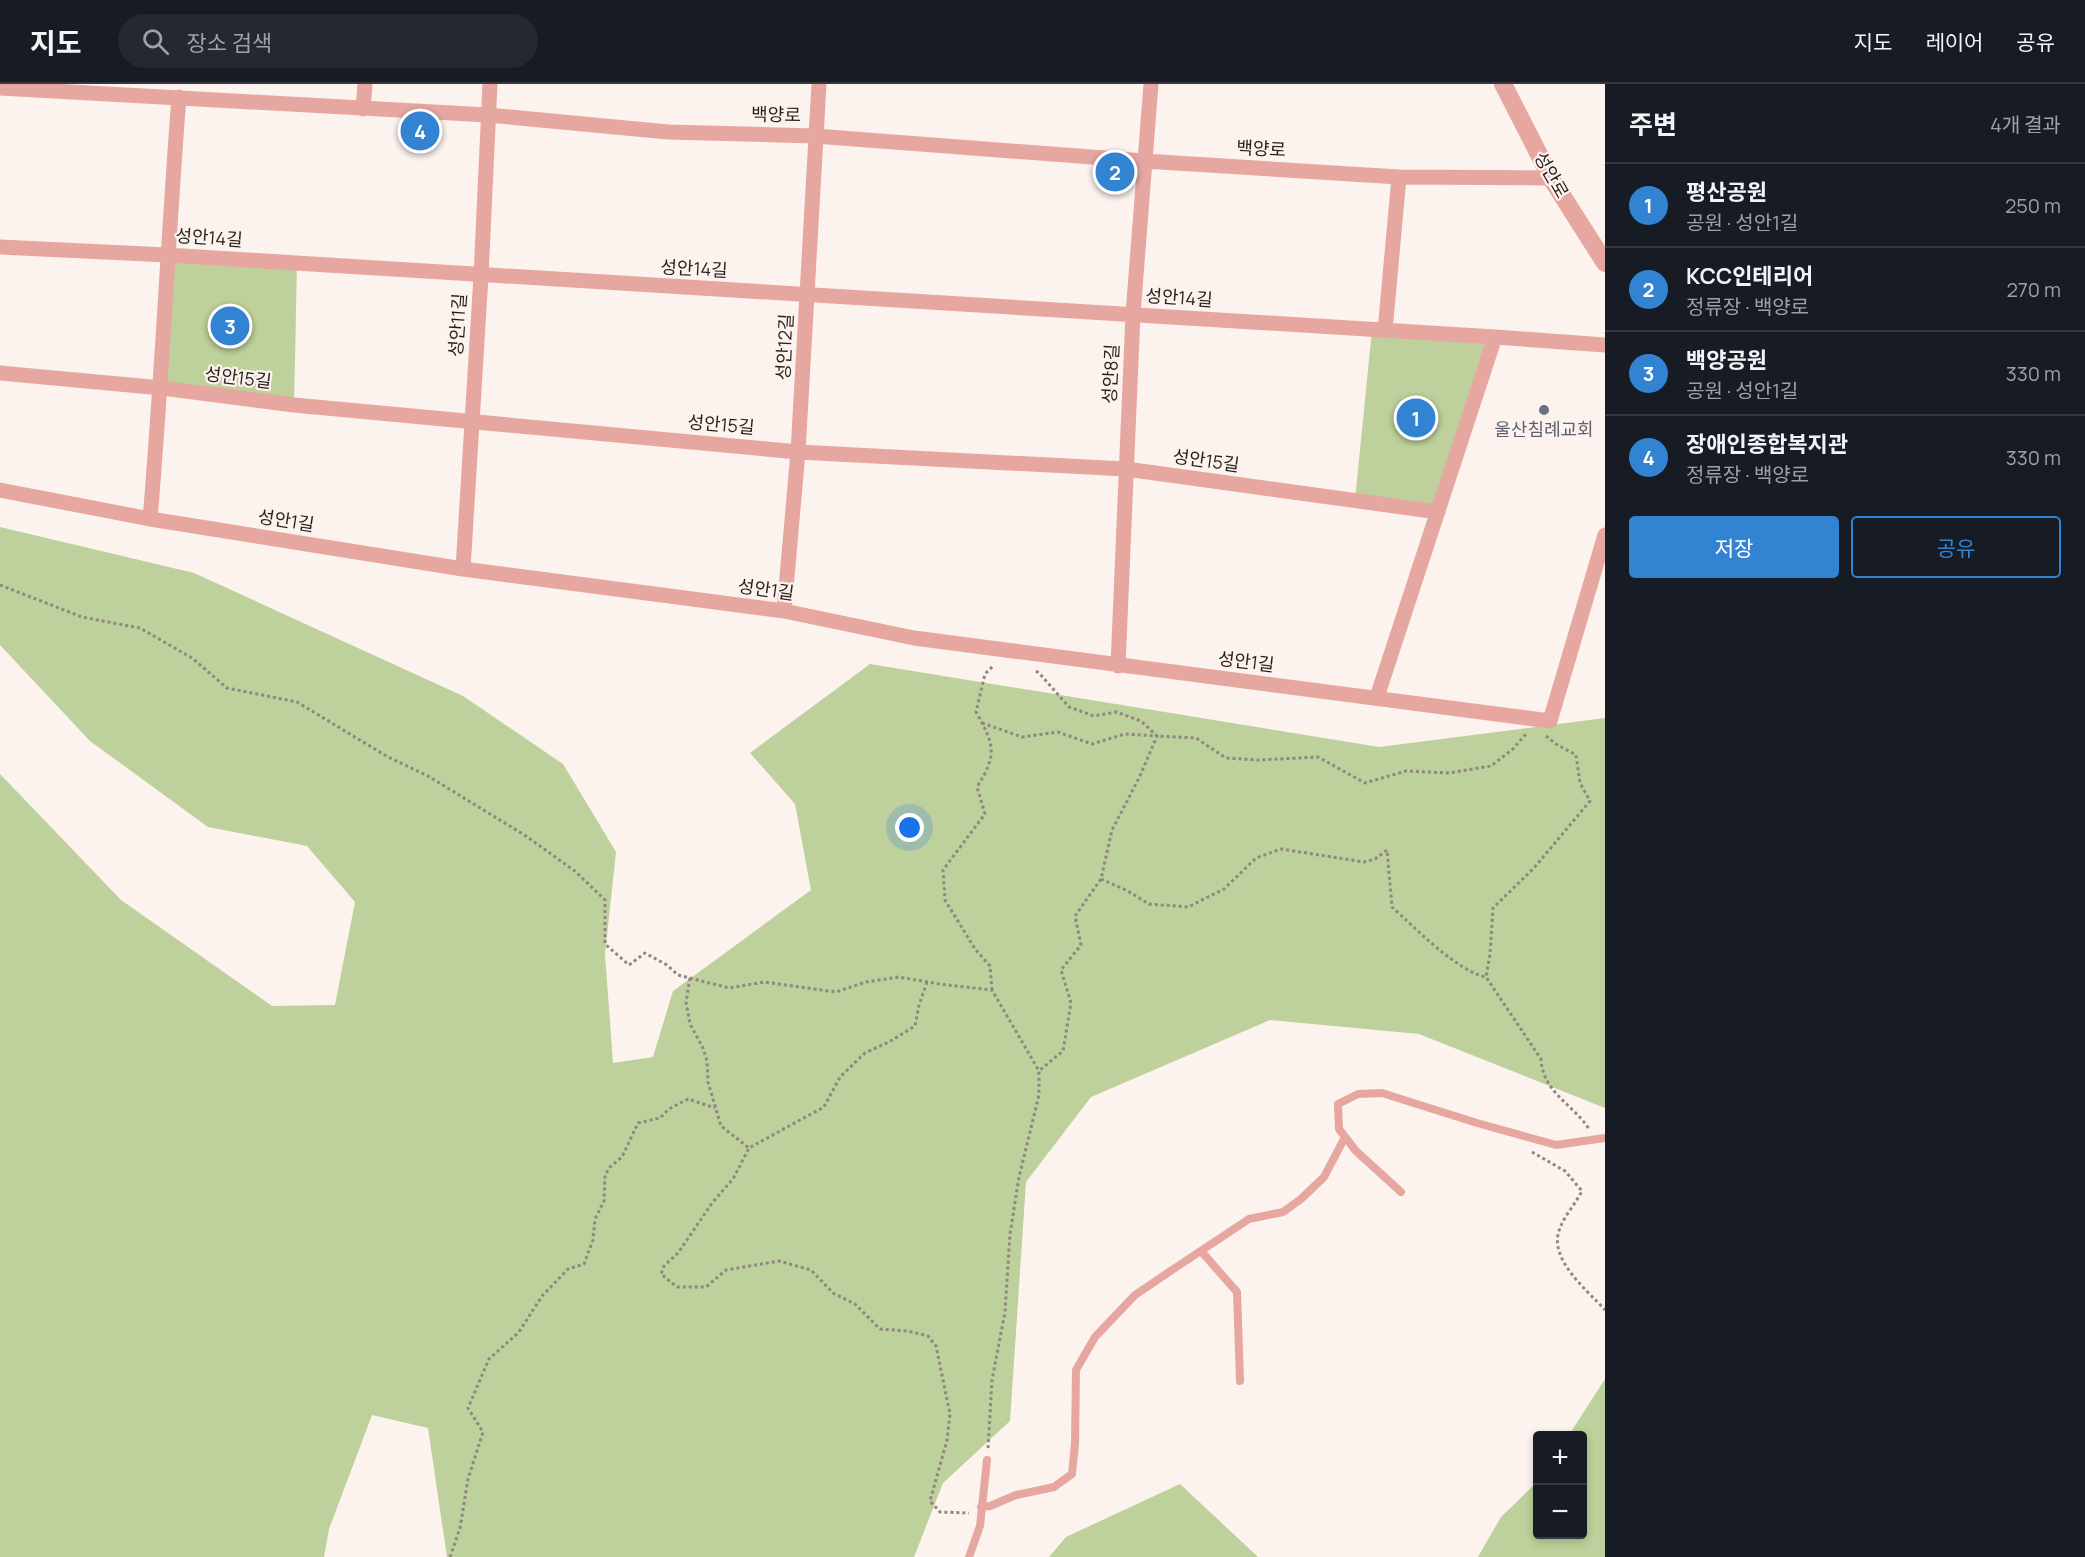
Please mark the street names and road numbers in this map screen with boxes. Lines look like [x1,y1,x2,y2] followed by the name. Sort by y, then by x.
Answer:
[751,102,801,126] street label: 백양로
[1236,135,1286,161] street label: 백양로
[1529,147,1575,202] street label: 성안로
[175,223,243,251] street label: 성안14길
[660,254,728,282] street label: 성안14길
[1145,283,1213,311] street label: 성안14길
[443,292,471,358] street label: 성안11길
[770,313,798,381] street label: 성안12길
[1096,343,1124,405] street label: 성안8길
[203,361,273,393] street label: 성안15길
[687,409,756,439] street label: 성안15길
[1171,443,1241,477] street label: 성안15길
[256,504,316,536] street label: 성안1길
[736,573,796,605] street label: 성안1길
[1217,646,1276,676] street label: 성안1길

